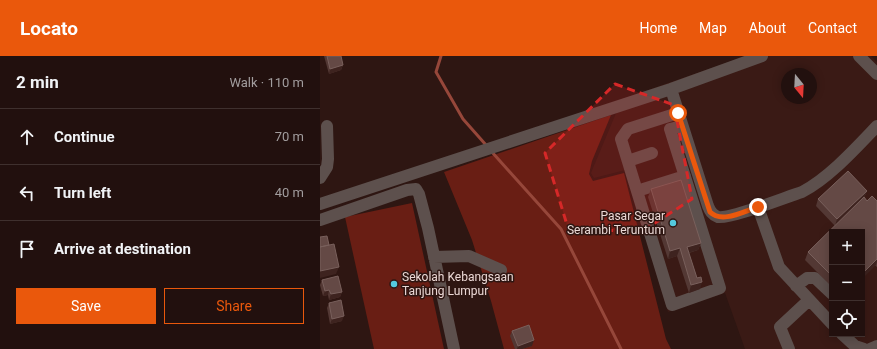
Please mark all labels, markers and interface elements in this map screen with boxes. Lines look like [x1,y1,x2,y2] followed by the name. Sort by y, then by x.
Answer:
[20,17,78,40] text: Locato
[639,20,677,36] text: Home
[699,20,727,36] text: Map
[749,20,786,36] text: About
[808,20,857,36] text: Contact
[781,68,817,104] north arrow
[16,72,59,92] text: 2 min
[229,75,304,90] text: Walk · 110 m
[669,104,687,122] route start
[16,126,38,148] icon: ahead
[54,128,115,146] text: Continue
[275,129,304,144] text: 70 m
[16,182,38,204] icon: left
[54,184,111,202] text: Turn left
[275,185,304,200] text: 40 m
[749,198,767,216] route end
[567,209,665,237] place label: Pasar Segar Serambi Teruntum
[668,218,678,228] marker: Pasar Segar Serambi Teruntum
[829,229,865,337] map controls
[829,229,865,265] button: +
[16,238,38,260] icon: arrive
[54,240,191,258] text: Arrive at destination
[829,265,865,301] button: −
[402,270,514,298] place label: Sekolah Kebangsaan Tanjung Lumpur
[389,279,399,289] marker: Sekolah Kebangsaan Tanjung Lumpur
[16,288,156,324] button: Save
[164,288,304,324] button: Share
[829,301,865,337] button: locate

